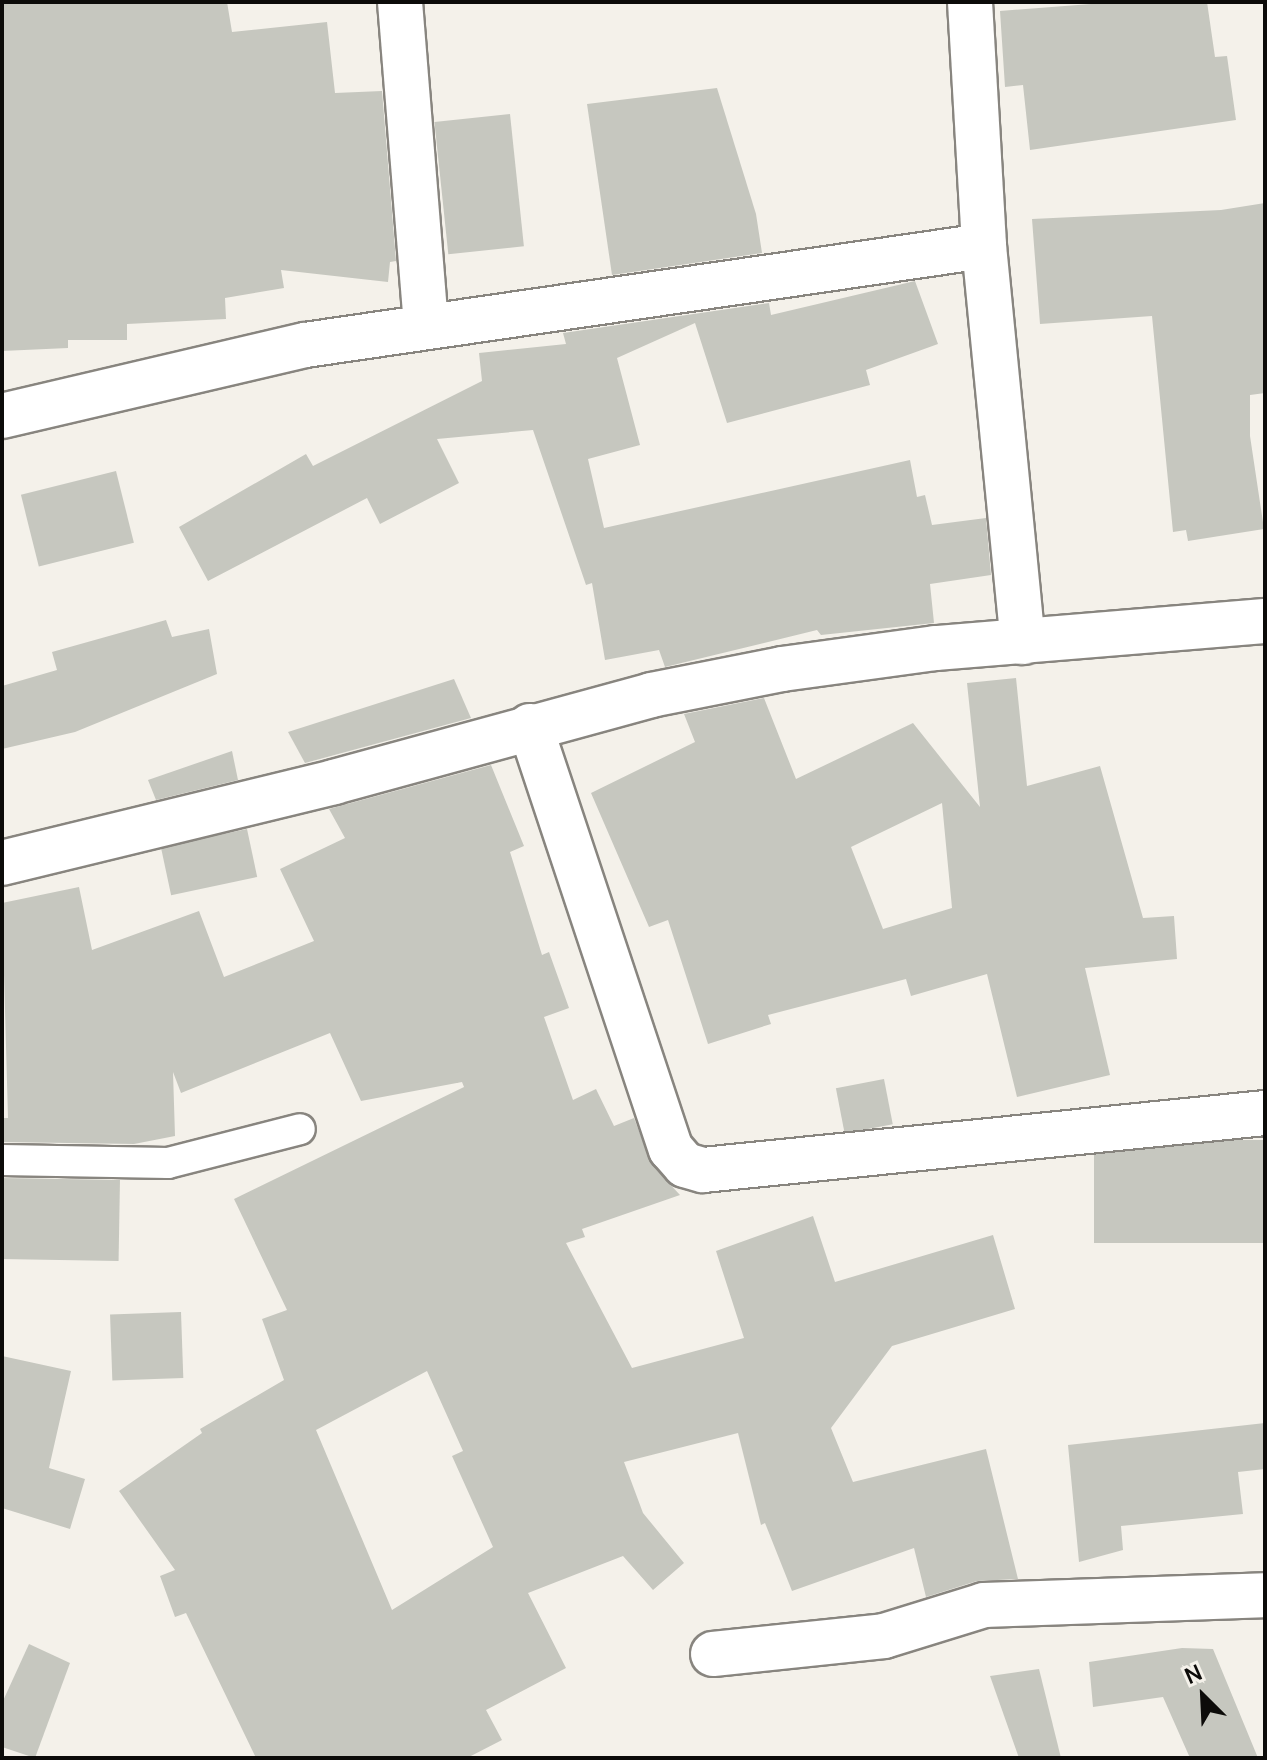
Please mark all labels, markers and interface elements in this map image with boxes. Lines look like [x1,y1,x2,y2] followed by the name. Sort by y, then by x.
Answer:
[1163,1656,1243,1736] north arrow
[1180,1657,1207,1691] text: N

